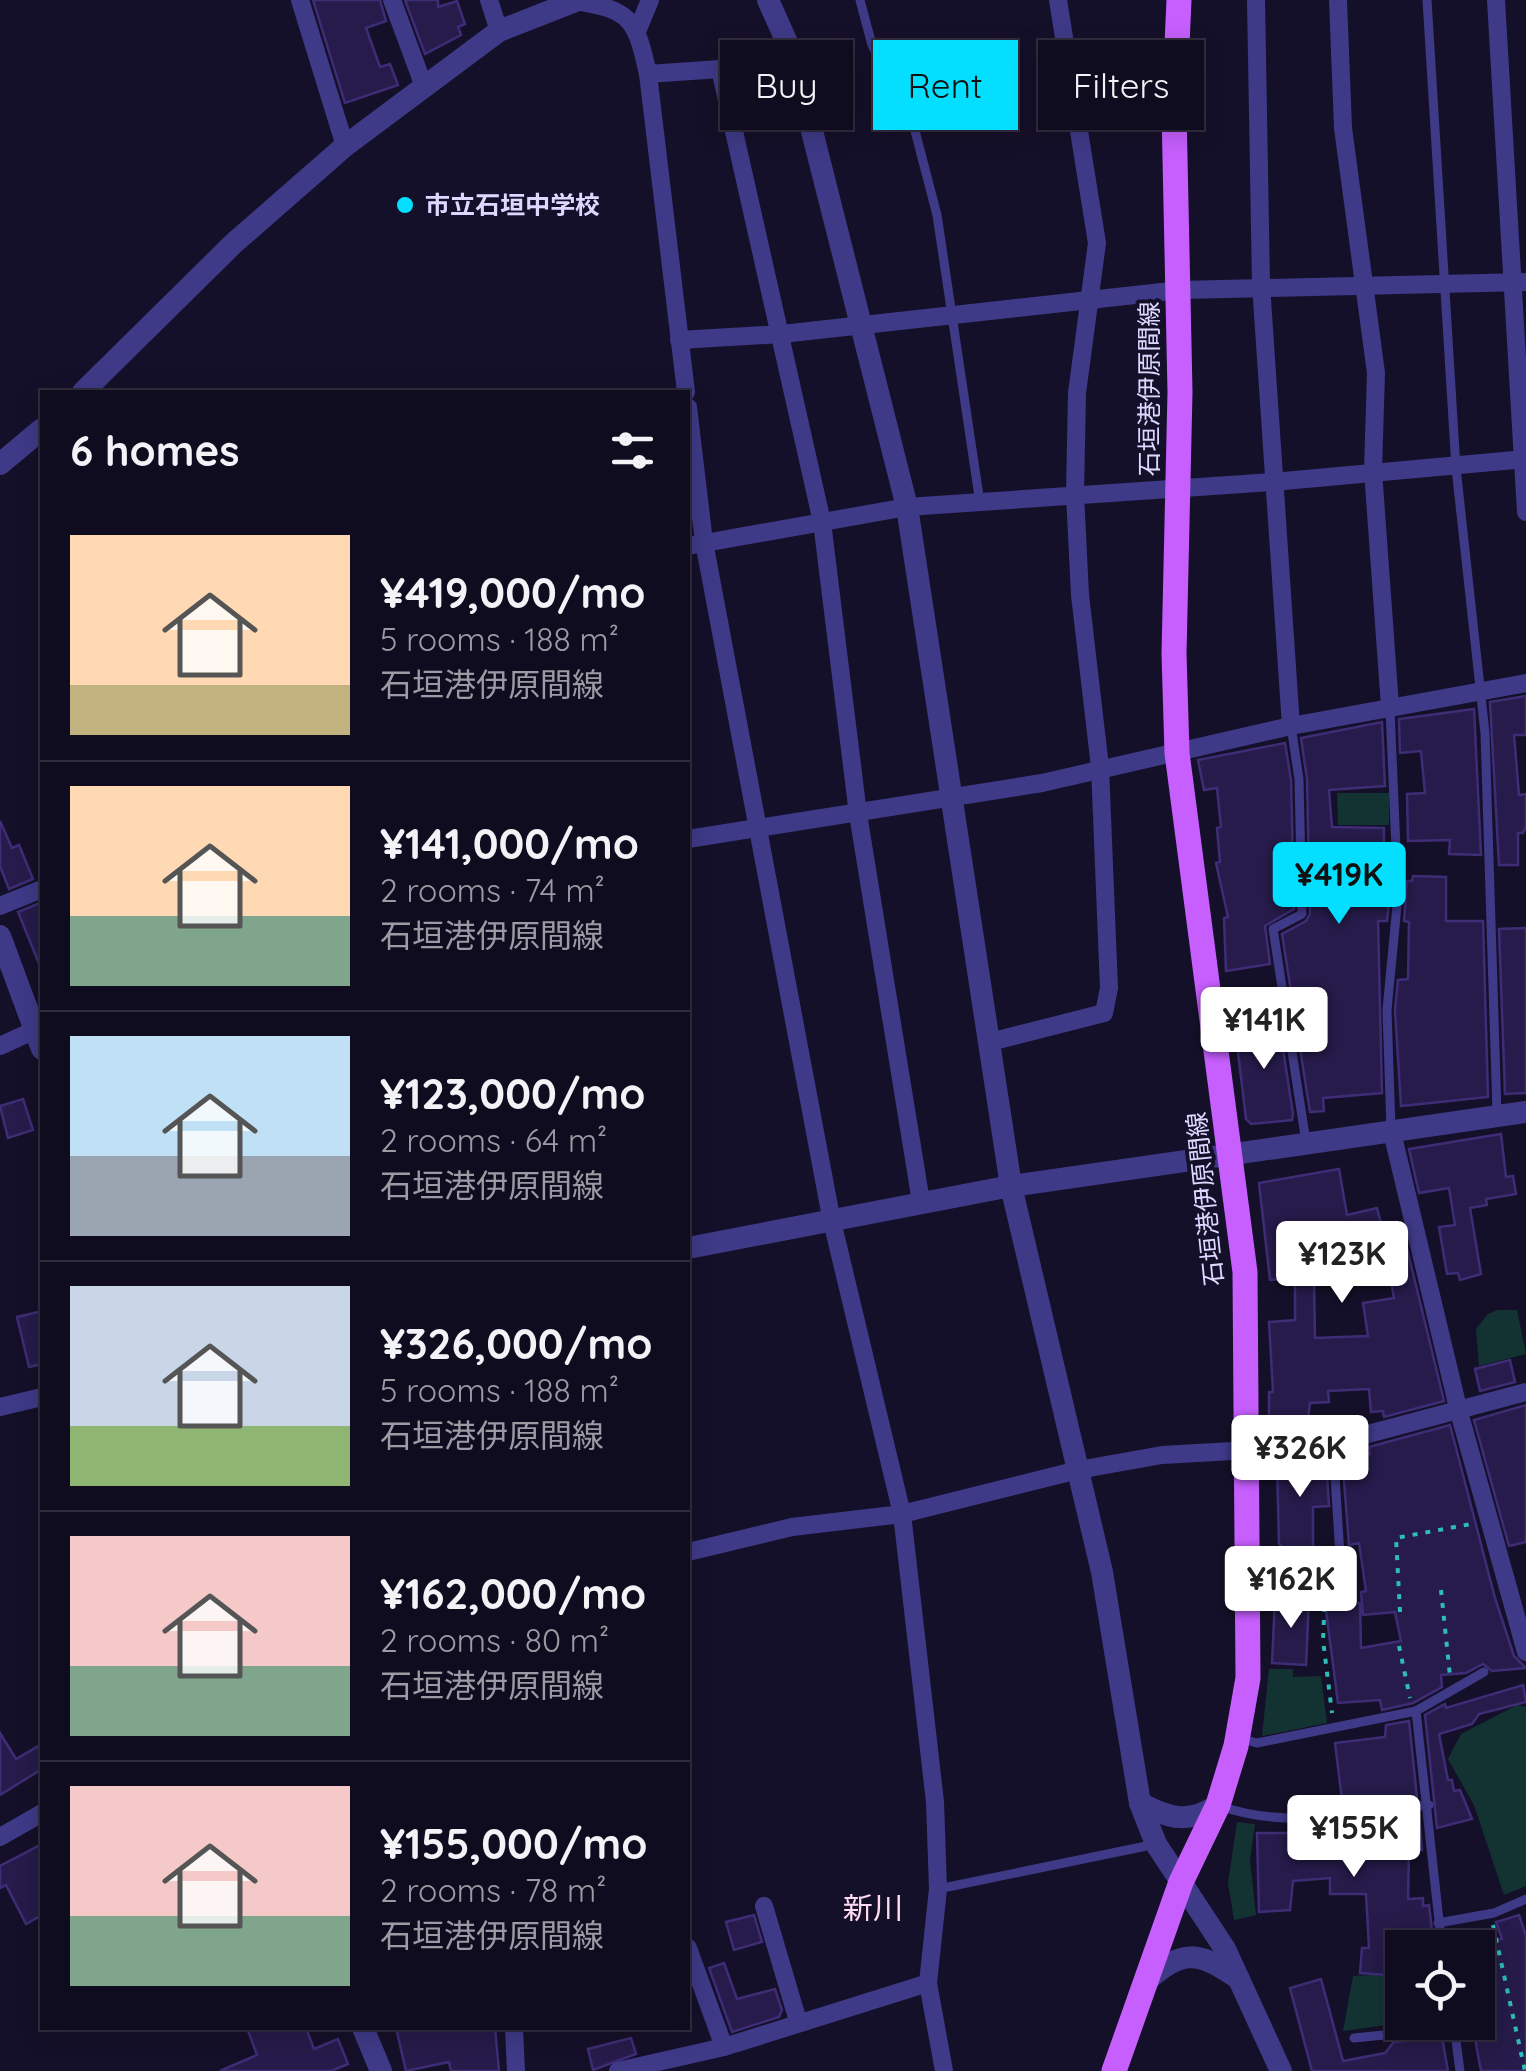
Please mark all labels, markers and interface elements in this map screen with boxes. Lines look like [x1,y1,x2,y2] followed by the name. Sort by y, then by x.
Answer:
[720,40,853,130] chip: Buy
[873,40,1018,130] chip: Rent
[1038,40,1204,130] chip: Filters
[425,189,600,220] place label: 市立石垣中学校
[394,194,416,216] marker: 市立石垣中学校
[1133,301,1164,477] street label: 石垣港伊原間線
[605,423,660,478] icon: filters
[70,424,240,477] text: 6 homes
[380,566,646,619] text: ¥419,000/mo
[150,575,270,695] icon: home
[380,619,619,659] text: 5 rooms · 188 m²
[380,664,604,704] text: 石垣港伊原間線
[380,817,639,870] text: ¥141,000/mo
[150,826,270,946] icon: home
[1269,842,1409,927] pin: ¥419K
[1295,854,1383,894] text: ¥419K
[380,870,605,910] text: 2 rooms · 74 m²
[380,915,604,955] text: 石垣港伊原間線
[1194,987,1334,1072] pin: ¥141K
[1223,999,1305,1039] text: ¥141K
[380,1067,646,1120] text: ¥123,000/mo
[150,1076,270,1196] icon: home
[1180,1110,1229,1288] street label: 石垣港伊原間線
[380,1120,607,1160] text: 2 rooms · 64 m²
[380,1165,604,1205] text: 石垣港伊原間線
[1272,1221,1412,1306] pin: ¥123K
[1298,1233,1386,1273] text: ¥123K
[380,1317,652,1370] text: ¥326,000/mo
[150,1326,270,1446] icon: home
[380,1370,619,1410] text: 5 rooms · 188 m²
[380,1415,604,1455] text: 石垣港伊原間線
[1230,1415,1370,1500] pin: ¥326K
[1253,1427,1347,1467] text: ¥326K
[1221,1546,1361,1631] pin: ¥162K
[1247,1558,1335,1598] text: ¥162K
[380,1567,646,1620] text: ¥162,000/mo
[150,1576,270,1696] icon: home
[380,1620,609,1660] text: 2 rooms · 80 m²
[380,1665,604,1705] text: 石垣港伊原間線
[1284,1795,1424,1880] pin: ¥155K
[1309,1807,1399,1847] text: ¥155K
[380,1817,647,1870] text: ¥155,000/mo
[150,1826,270,1946] icon: home
[380,1870,606,1910] text: 2 rooms · 78 m²
[843,1889,903,1927] district label: 新川
[380,1915,604,1955] text: 石垣港伊原間線
[1385,1930,1495,2040] map controls
[1385,1930,1495,2040] button: locate

